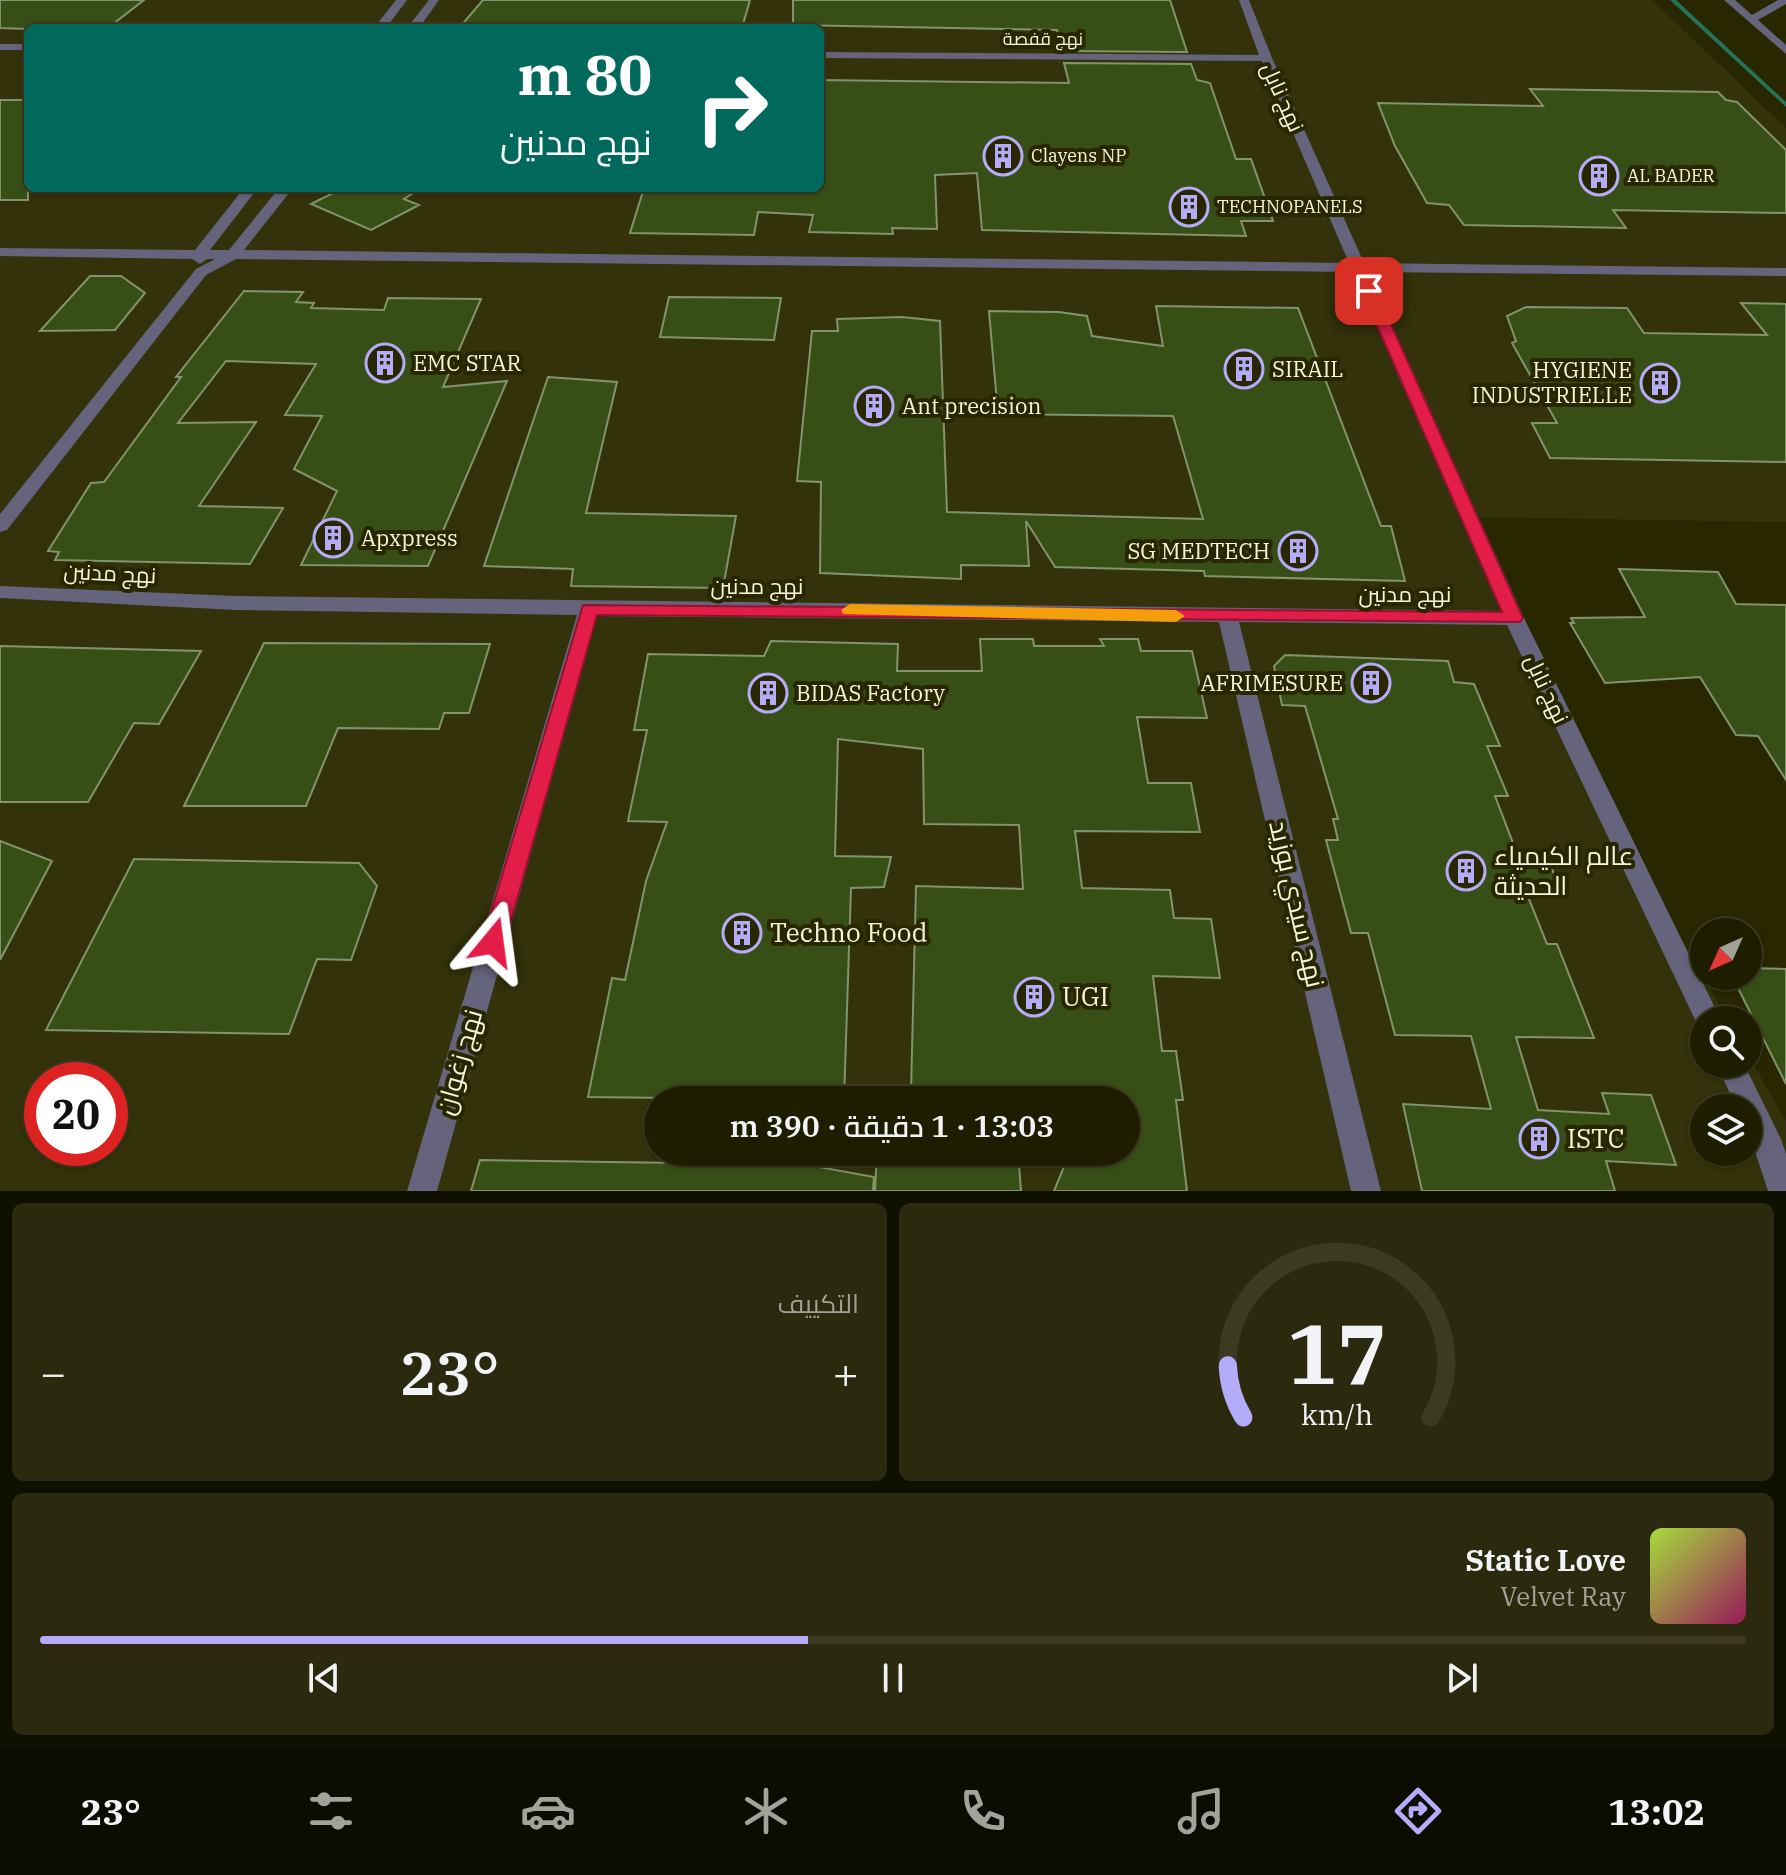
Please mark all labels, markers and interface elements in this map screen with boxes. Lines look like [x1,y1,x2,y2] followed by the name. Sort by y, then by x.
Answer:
[1003,27,1083,51] street label: نهج قفصة
[517,38,652,110] text: 80 m
[680,56,784,160] icon: right
[1254,58,1312,136] street label: نهج نابل
[500,118,652,165] text: نهج مدنين
[982,135,1024,177] building icon: Clayens NP
[1031,144,1127,167] place label: Clayens NP
[1578,155,1620,197] building icon: AL BADER
[1627,164,1715,187] place label: AL BADER
[1168,186,1210,228] building icon: TECHNOPANELS
[1217,195,1363,218] place label: TECHNOPANELS
[1335,257,1403,325] pin
[1347,269,1391,313] icon: arrive
[364,342,406,384] building icon: EMC STAR
[413,348,522,377] place label: EMC STAR
[1223,348,1265,390] building icon: SIRAIL
[1272,354,1343,383] place label: SIRAIL
[1472,355,1632,409] place label: HYGIENE INDUSTRIELLE
[1639,362,1681,404] building icon: HYGIENE INDUSTRIELLE
[853,385,895,427] building icon: Ant precision
[902,391,1041,420] place label: Ant precision
[312,517,354,559] building icon: Apxpress
[361,523,458,552] place label: Apxpress
[1277,530,1319,572] building icon: SG MEDTECH
[1127,536,1270,565] place label: SG MEDTECH
[63,556,157,590] street label: نهج مدنين
[711,571,803,601] street label: نهج مدنين
[1359,579,1451,609] street label: نهج مدنين
[1518,650,1576,728] street label: نهج نابل
[1350,662,1392,704] building icon: AFRIMESURE
[1200,668,1343,697] place label: AFRIMESURE
[747,672,789,714] building icon: BIDAS Factory
[796,678,945,707] place label: BIDAS Factory
[1258,817,1334,992] street label: نهج سيدي بوزيد
[1494,838,1633,902] place label: عالم الكيمياء الحديثة
[1445,850,1487,892] building icon: عالم الكيمياء الحديثة
[451,900,535,984] position arrow
[721,912,763,954] building icon: Techno Food
[770,915,928,949] place label: Techno Food
[1690,918,1762,990] north arrow
[1690,918,1762,1166] map controls
[1013,976,1055,1018] building icon: UGI
[1062,979,1109,1013] place label: UGI
[427,1005,490,1119] street label: نهج زغوان
[1690,1006,1762,1078] button: search
[24,1062,128,1166] speed limit sign: 20
[1690,1094,1762,1166] button: layers
[730,1106,1054,1145] text: 13:03 · 1 دقيقة · 390 m
[1518,1118,1560,1160] building icon: ISTC
[1567,1121,1625,1155] place label: ISTC
[777,1286,859,1320] text: التكييف
[1287,1299,1386,1407] text: 17
[399,1333,500,1412] text: 23°
[40,1344,66,1401] text: −
[833,1344,859,1401] text: +
[1300,1396,1373,1433] text: km/h
[1465,1540,1626,1579] text: Static Love
[1500,1579,1626,1613] text: Velvet Ray
[302,1656,346,1700] icon: previous
[871,1656,915,1700] icon: pause
[1440,1656,1484,1700] icon: next
[303,1783,359,1839] icon: filters
[520,1783,576,1839] icon: car
[738,1783,794,1839] icon: climate
[955,1783,1011,1839] icon: phone
[1173,1783,1229,1839] icon: music
[1390,1783,1446,1839] icon: directions
[81,1788,141,1835] text: 23°
[1608,1788,1705,1835] text: 13:02

